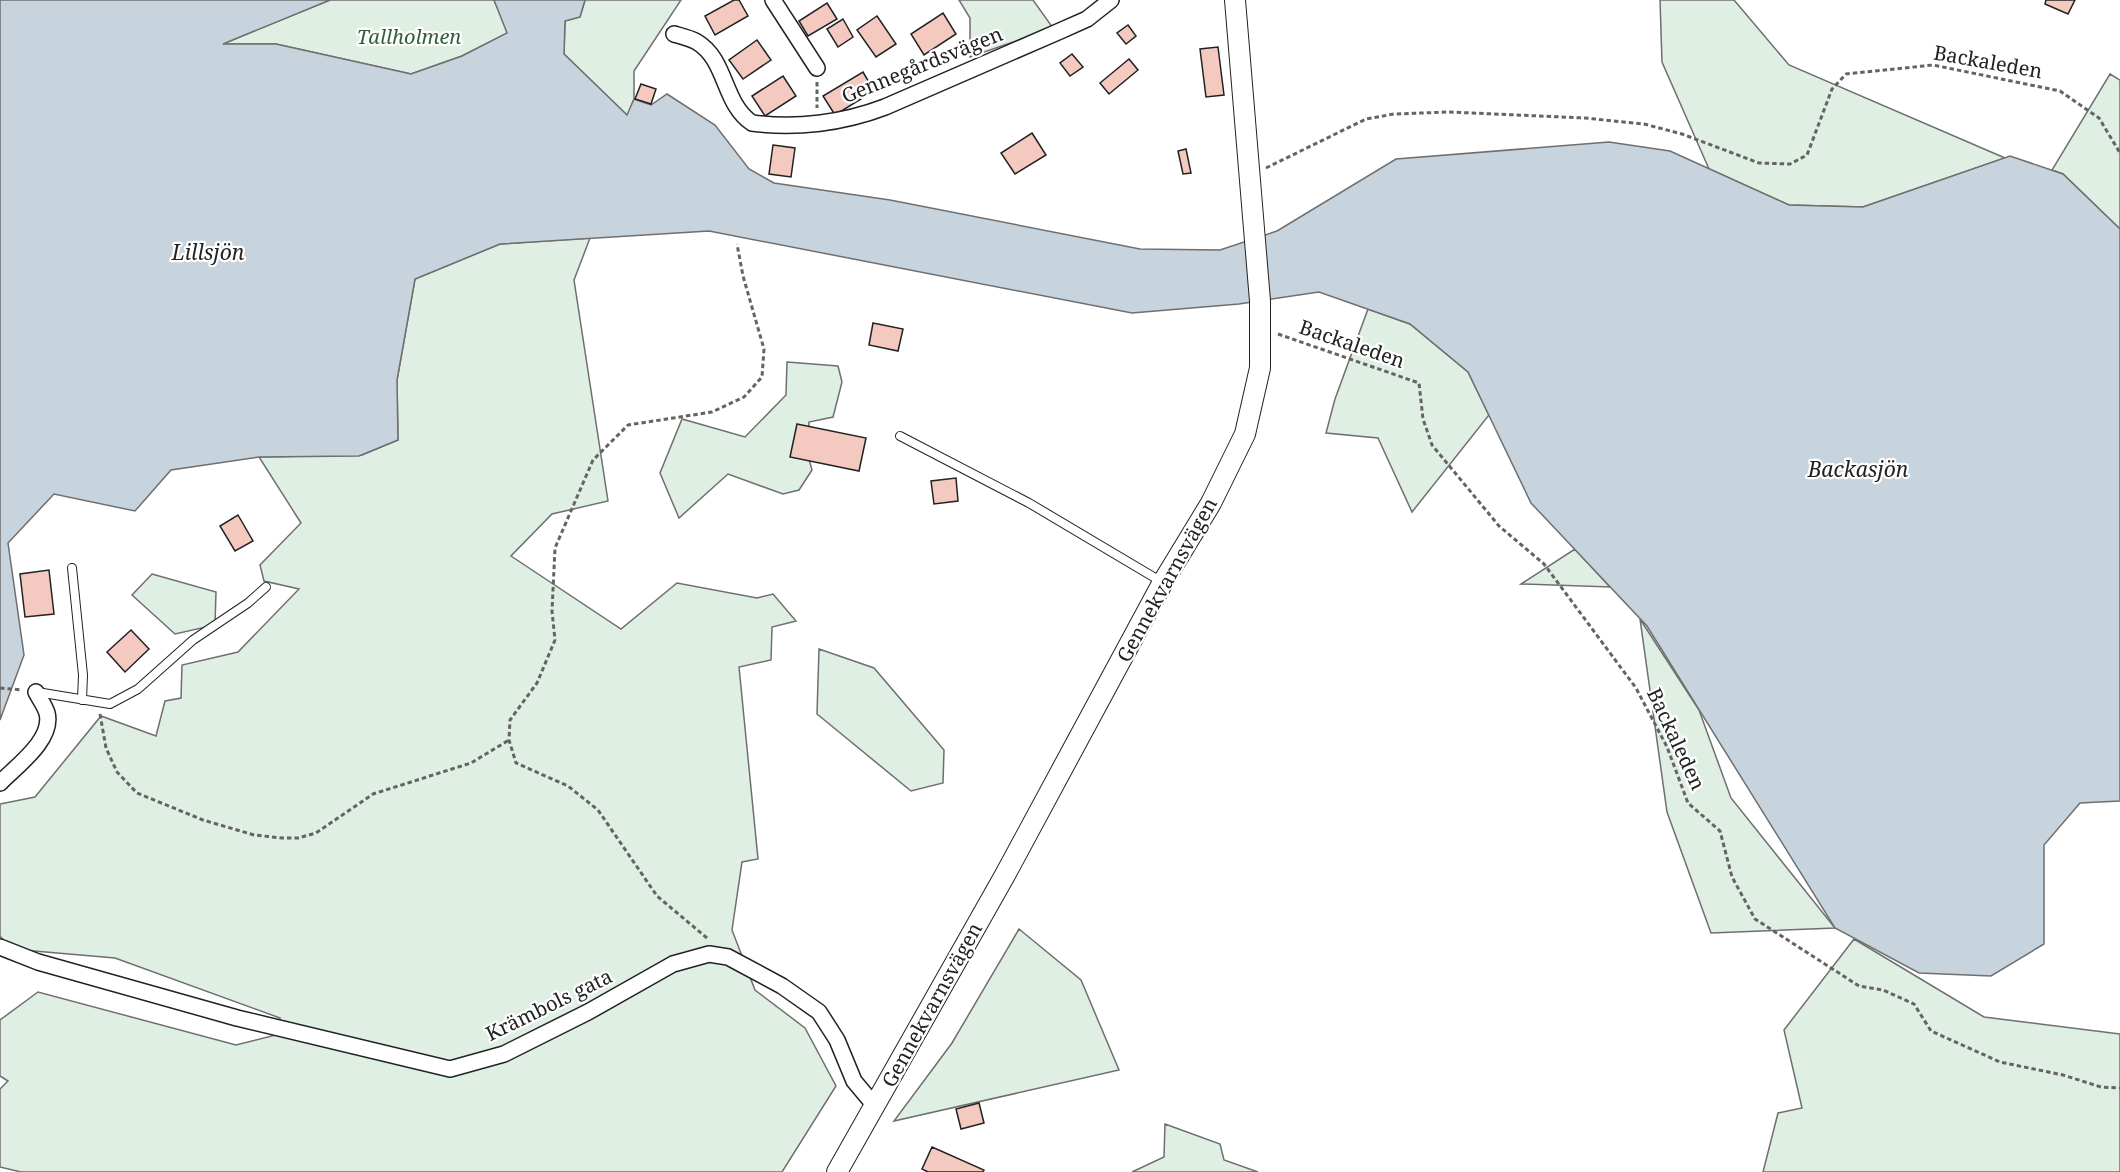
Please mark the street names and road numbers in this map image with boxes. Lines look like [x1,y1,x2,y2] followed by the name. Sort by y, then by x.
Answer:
[837,20,1006,109] street label: Gennegårdsvägen
[1932,39,2045,84] street label: Backaleden
[1296,313,1409,374] street label: Backaleden
[1110,492,1223,667] street label: Gennekvarnsvägen
[1641,683,1712,794] street label: Backaleden
[875,917,988,1092] street label: Gennekvarnsvägen
[481,962,617,1047] street label: Krämbols gata

